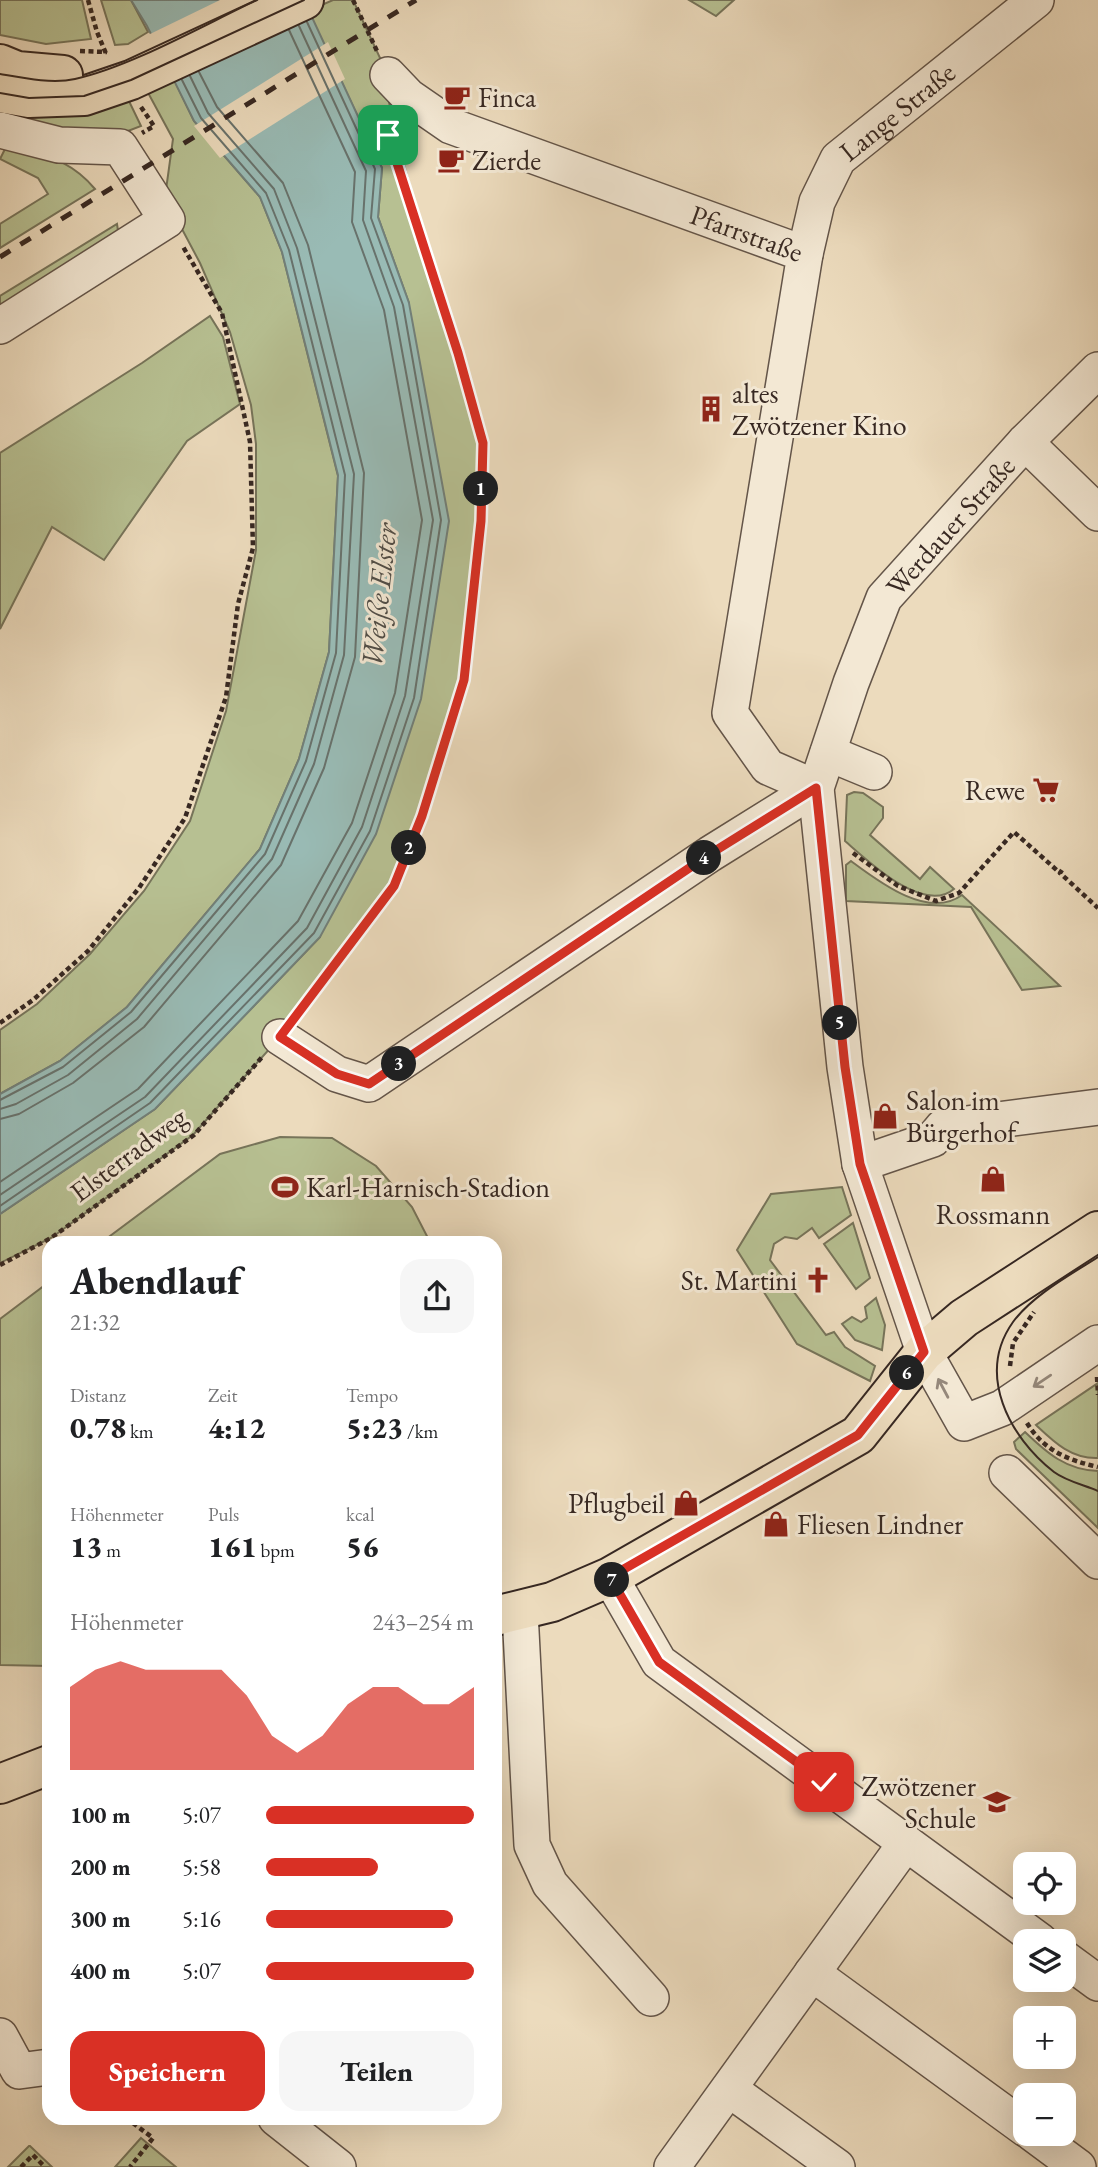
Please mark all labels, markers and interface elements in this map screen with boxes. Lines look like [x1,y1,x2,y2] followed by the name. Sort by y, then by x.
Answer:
[832,54,962,169] street label: Lange Straße
[478,79,537,115] place label: Finca
[442,82,472,112] cafe icon: Finca
[358,105,418,165] pin
[369,116,407,154] icon: arrive
[472,142,541,178] place label: Zierde
[436,145,466,175] cafe icon: Zierde
[686,196,808,270] street label: Pfarrstraße
[732,375,907,443] place label: altes Zwötzener Kino
[696,394,726,424] building icon: altes Zwötzener Kino
[878,448,1022,604] street label: Werdauer Straße
[463,472,498,506] pin: 1
[475,476,486,501] text: 1
[352,520,406,669] water label: Weiße Elster
[965,772,1025,808] place label: Rewe
[1031,775,1061,805] supermarket icon: Rewe
[392,830,426,866] pin: 2
[403,835,414,860] text: 2
[686,840,722,876] pin: 4
[698,845,709,870] text: 4
[822,1006,858,1040] pin: 5
[834,1010,845,1035] text: 5
[382,1046,416,1082] pin: 3
[393,1051,404,1076] text: 3
[906,1082,1019,1150] place label: Salon im Bürgerhof
[62,1098,194,1210] street label: Elsterradweg
[870,1101,900,1131] shop icon: Salon im Bürgerhof
[978,1164,1008,1194] shop icon: Rossmann
[306,1169,550,1205] place label: Karl-Harnisch-Stadion
[270,1172,300,1202] sports icon: Karl-Harnisch-Stadion
[936,1196,1050,1232] place label: Rossmann
[70,1256,241,1305] text: Abendlauf
[400,1259,474,1333] button: share
[681,1262,797,1298] place label: St. Martini
[803,1265,833,1295] church icon: St. Martini
[70,1307,120,1337] text: 21:32
[890,1356,925,1390] pin: 6
[901,1360,912,1385] text: 6
[1032,1374,1052,1388] one-way arrow
[936,1378,949,1399] one-way arrow
[70,1383,126,1408] text: Distanz
[208,1383,238,1408] text: Zeit
[346,1383,398,1408] text: Tempo
[70,1408,126,1447] text: 0.78
[208,1408,265,1447] text: 4:12
[346,1408,403,1447] text: 5:23
[126,1419,154,1444] text: km
[403,1419,438,1444] text: /km
[568,1485,665,1521] place label: Pflugbeil
[671,1488,701,1518] shop icon: Pflugbeil
[70,1502,164,1527] text: Höhenmeter
[208,1502,239,1527] text: Puls
[346,1502,375,1527] text: kcal
[797,1506,964,1542] place label: Fliesen Lindner
[761,1509,791,1539] shop icon: Fliesen Lindner
[70,1527,102,1566] text: 13
[208,1527,257,1566] text: 161
[346,1527,378,1566] text: 56
[102,1538,121,1563] text: m
[257,1538,295,1563] text: bpm
[594,1562,630,1598] pin: 7
[606,1567,617,1592] text: 7
[70,1607,183,1637] text: Höhenmeter
[373,1607,474,1637] text: 243–254 m
[794,1752,854,1812] pin
[805,1763,843,1801] icon: check
[861,1768,977,1836] place label: Zwötzener Schule
[982,1787,1012,1817] school or university icon: Zwötzener Schule
[70,1800,131,1830] text: 100 m
[182,1800,221,1830] text: 5:07
[70,1852,131,1882] text: 200 m
[182,1852,221,1882] text: 5:58
[1013,1852,1076,2146] map controls
[1013,1852,1076,1915] button: locate
[70,1904,131,1934] text: 300 m
[182,1904,221,1934] text: 5:16
[1013,1929,1076,1992] button: layers
[70,1956,131,1986] text: 400 m
[182,1956,221,1986] text: 5:07
[1013,2006,1076,2069] button: +
[70,2031,265,2111] button: Speichern
[279,2031,474,2111] button: Teilen
[1013,2083,1076,2146] button: −

